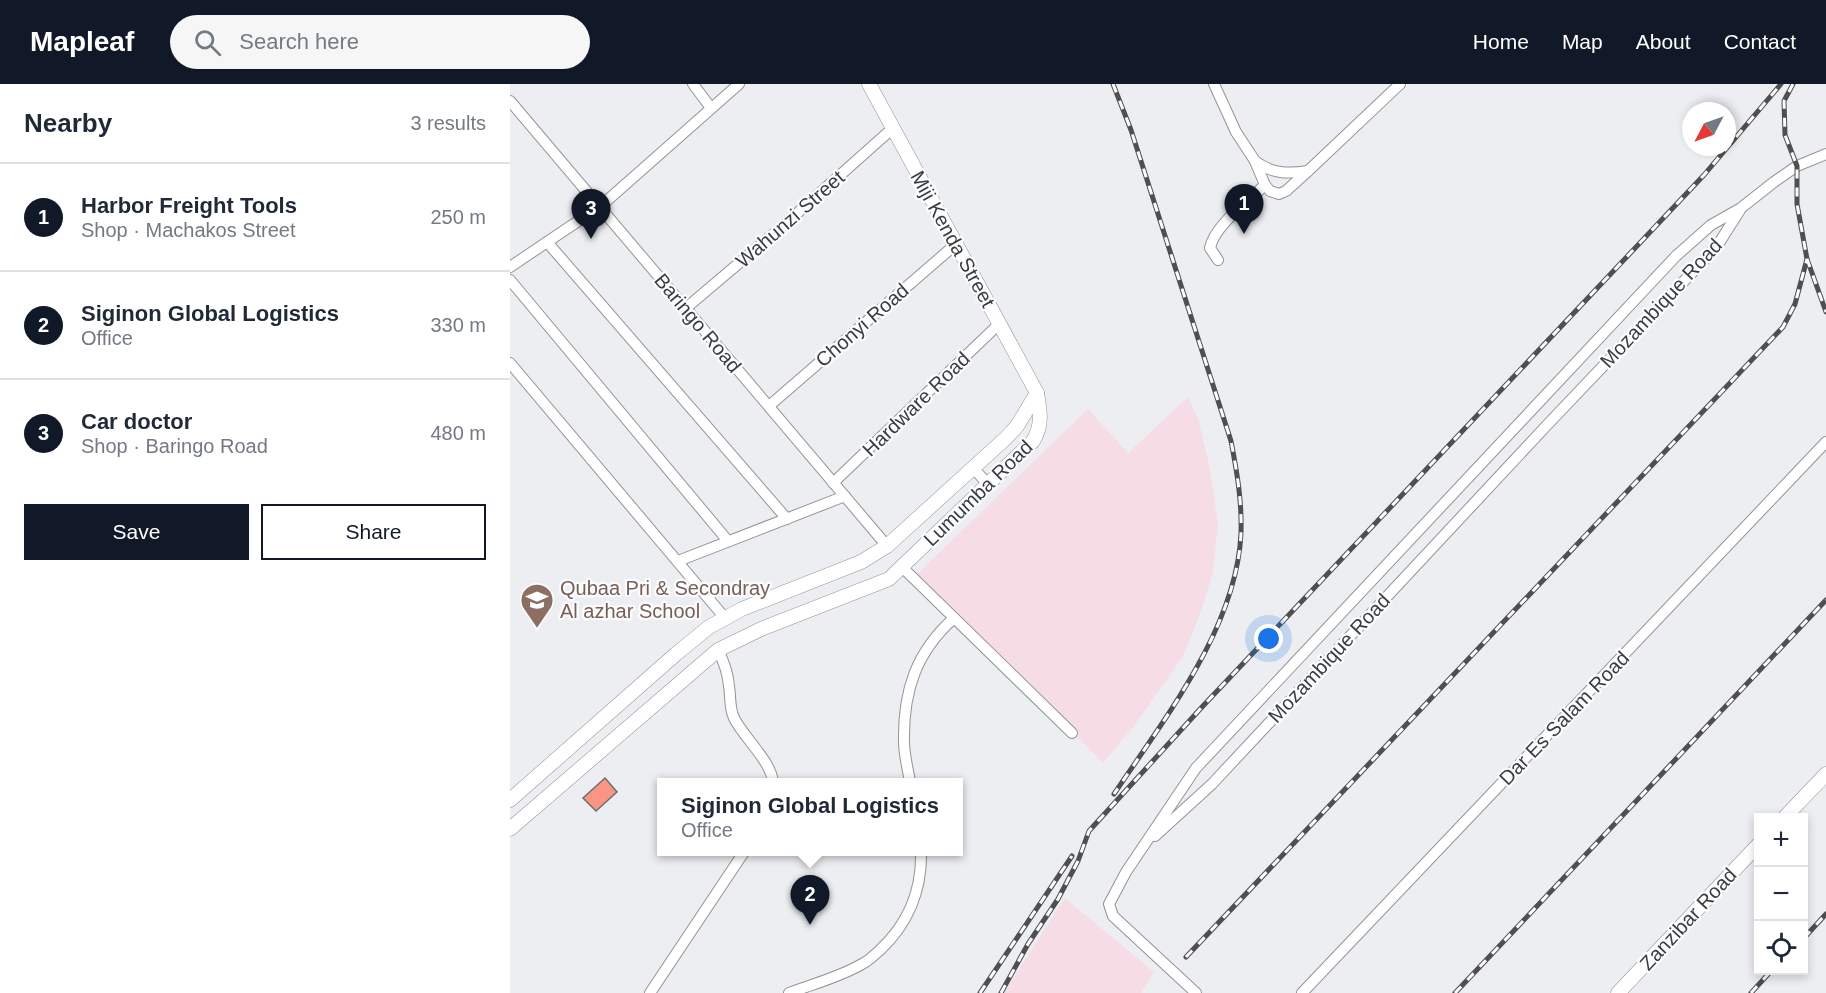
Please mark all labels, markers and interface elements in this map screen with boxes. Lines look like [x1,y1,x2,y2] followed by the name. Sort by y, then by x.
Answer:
[170,15,590,69] search box
[30,26,134,57] text: Mapleaf
[191,26,224,59] icon: search
[239,29,359,54] text: Search here
[1473,30,1529,53] text: Home
[1562,30,1603,53] text: Map
[1636,30,1691,53] text: About
[1724,30,1796,53] text: Contact
[1682,102,1736,156] north arrow
[24,108,112,138] text: Nearby
[410,112,486,134] text: 3 results
[731,166,849,272] street label: Wahunzi Street
[906,167,1000,311] street label: Miji Kenda Street
[1224,184,1264,234] pin: 1
[572,190,610,239] pin: 3
[81,193,297,218] text: Harbor Freight Tools
[38,206,49,228] text: 1
[430,206,486,228] text: 250 m
[81,219,296,241] text: Shop · Machakos Street
[1596,234,1726,372] street label: Mozambique Road
[650,269,746,377] street label: Baringo Road
[811,279,913,371] street label: Chonyi Road
[81,301,339,326] text: Siginon Global Logistics
[38,314,49,336] text: 2
[430,314,486,336] text: 330 m
[81,327,133,349] text: Office
[858,347,974,461] street label: Hardware Road
[81,409,192,434] text: Car doctor
[38,422,49,444] text: 3
[430,422,486,444] text: 480 m
[81,435,268,457] text: Shop · Baringo Road
[919,436,1037,550] street label: Lumumba Road
[24,504,249,560] button: Save
[261,504,486,560] button: Share
[560,577,770,622] place label: Qubaa Pri & Secondray Al azhar School
[519,582,555,629] school or university icon: Qubaa Pri & Secondray Al azhar School
[1264,589,1394,727] street label: Mozambique Road
[1254,624,1283,653] your location
[1495,647,1633,789] street label: Dar Es Salam Road
[657,778,963,856] popup
[681,793,939,818] text: Siginon Global Logistics
[1754,813,1808,975] map controls
[1754,813,1808,867] button: +
[681,819,733,841] text: Office
[1635,864,1741,974] street label: Zanzibar Road
[1754,867,1808,921] button: −
[790,876,830,925] pin: 2
[1754,921,1808,975] button: locate

